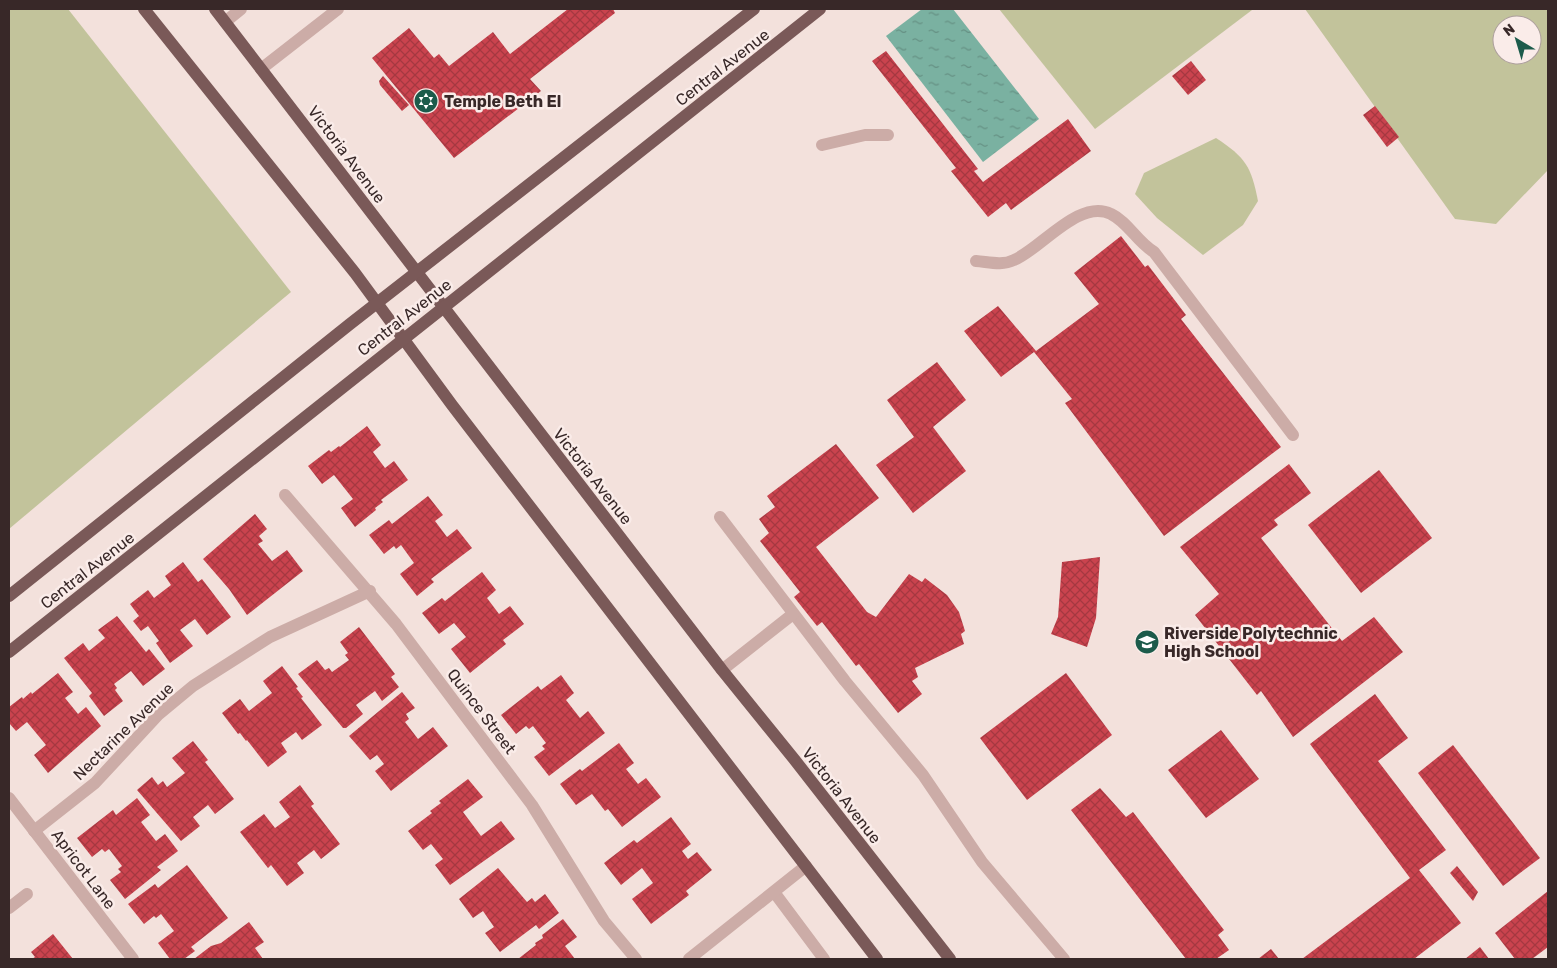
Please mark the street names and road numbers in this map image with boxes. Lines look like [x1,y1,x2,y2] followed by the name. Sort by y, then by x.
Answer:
[672,25,773,110] street label: Central Avenue
[304,102,389,207] street label: Victoria Avenue
[354,275,455,360] street label: Central Avenue
[549,424,636,528] street label: Victoria Avenue
[37,528,138,613] street label: Central Avenue
[443,665,520,758] street label: Quince Street
[69,679,177,784] street label: Nectarine Avenue
[798,743,885,847] street label: Victoria Avenue
[47,826,120,913] street label: Apricot Lane

